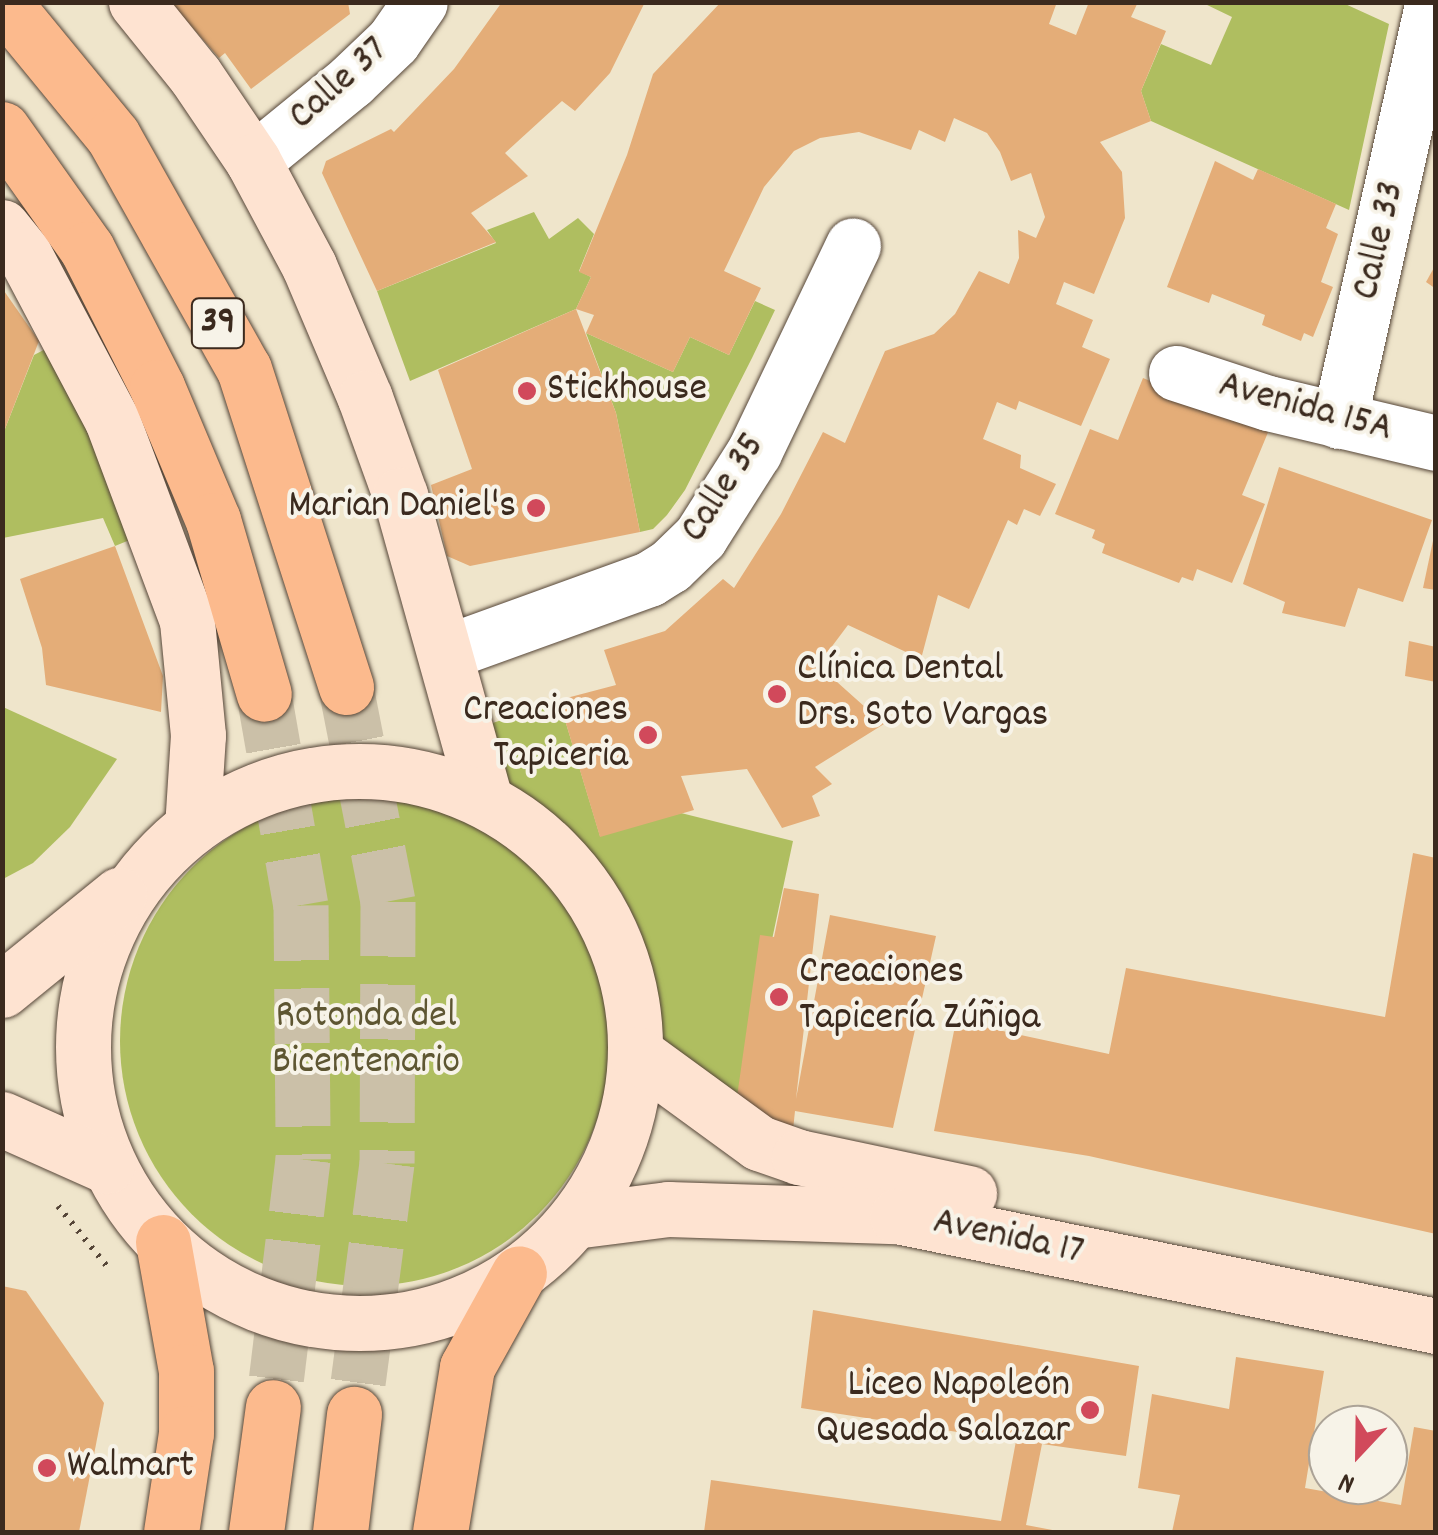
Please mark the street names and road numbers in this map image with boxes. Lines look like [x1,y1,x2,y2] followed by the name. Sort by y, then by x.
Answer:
[280,28,400,142] street label: Calle 37
[1344,177,1418,305] street label: Calle 33
[190,290,246,356] road number: 39
[1213,363,1397,455] street label: Avenida 15A
[672,425,778,553] street label: Calle 35
[928,1200,1088,1278] street label: Avenida 17

